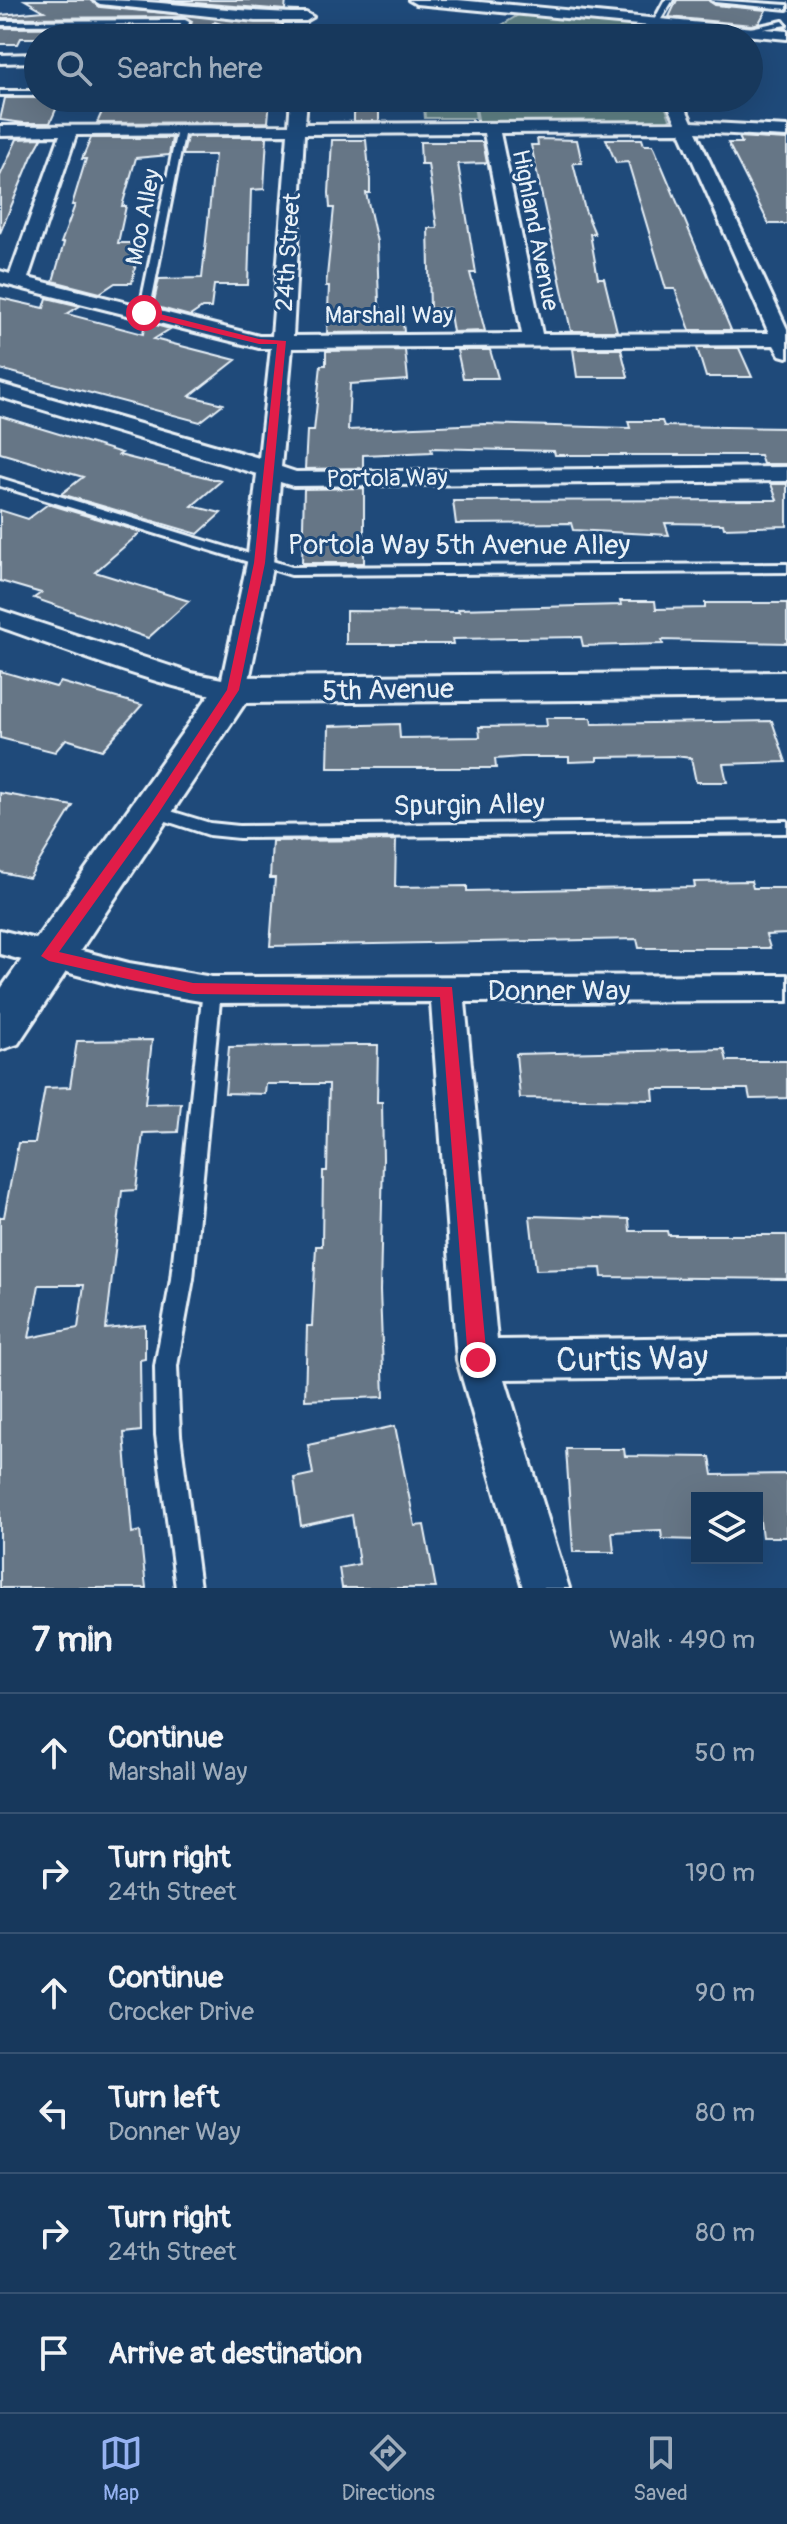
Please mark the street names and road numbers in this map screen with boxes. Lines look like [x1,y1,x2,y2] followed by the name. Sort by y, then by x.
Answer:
[506,147,565,313] street label: Highland Avenue
[120,167,167,268] street label: Moo Alley
[270,192,307,312] street label: 24th Street
[325,301,453,330] street label: Marshall Way
[326,463,448,494] street label: Portola Way
[288,528,630,563] street label: Portola Way 5th Avenue Alley
[322,672,454,709] street label: 5th Avenue
[393,787,545,824] street label: Spurgin Alley
[488,974,630,1009] street label: Donner Way
[556,1337,708,1382] street label: Curtis Way

